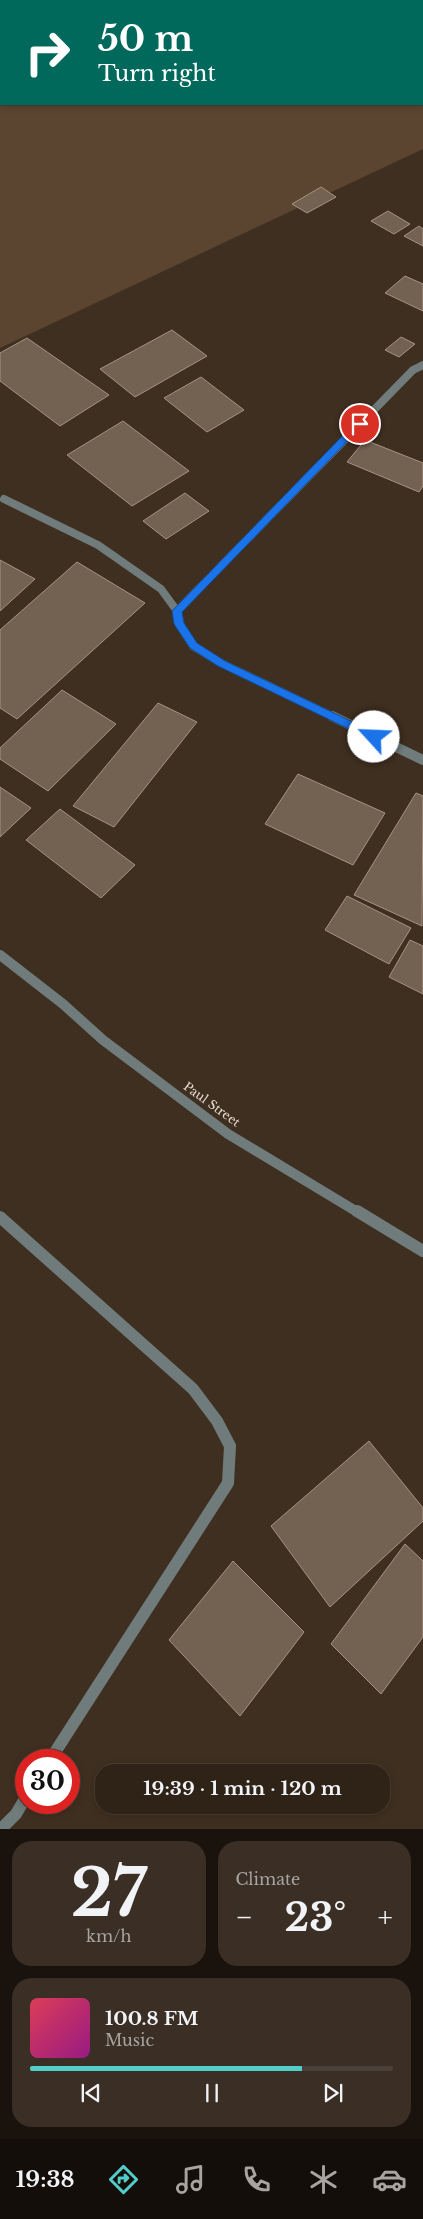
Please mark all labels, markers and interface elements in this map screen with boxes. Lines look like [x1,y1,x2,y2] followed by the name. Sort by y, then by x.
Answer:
[98,17,193,60] text: 50 m
[15,20,80,85] icon: right
[98,60,216,87] text: Turn right
[339,403,381,445] pin
[346,410,374,438] icon: arrive
[347,710,399,762] position arrow
[181,1078,244,1130] street label: Paul Street
[15,1749,80,1814] speed limit sign: 30
[143,1777,342,1800] text: 19:39 · 1 min · 120 m
[71,1853,147,1934] text: 27
[236,1869,300,1889] text: Climate
[285,1894,346,1941] text: 23°
[236,1900,253,1935] text: −
[378,1900,393,1935] text: +
[86,1926,131,1946] text: km/h
[105,2007,199,2030] text: 100.8 FM
[105,2030,154,2050] text: Music
[77,2079,105,2107] icon: previous
[198,2079,226,2107] icon: pause
[319,2079,347,2107] icon: next
[106,2162,141,2197] icon: directions
[173,2162,208,2197] icon: music
[239,2162,274,2197] icon: phone
[306,2162,341,2197] icon: climate
[372,2162,407,2197] icon: car
[16,2166,74,2193] text: 19:38

